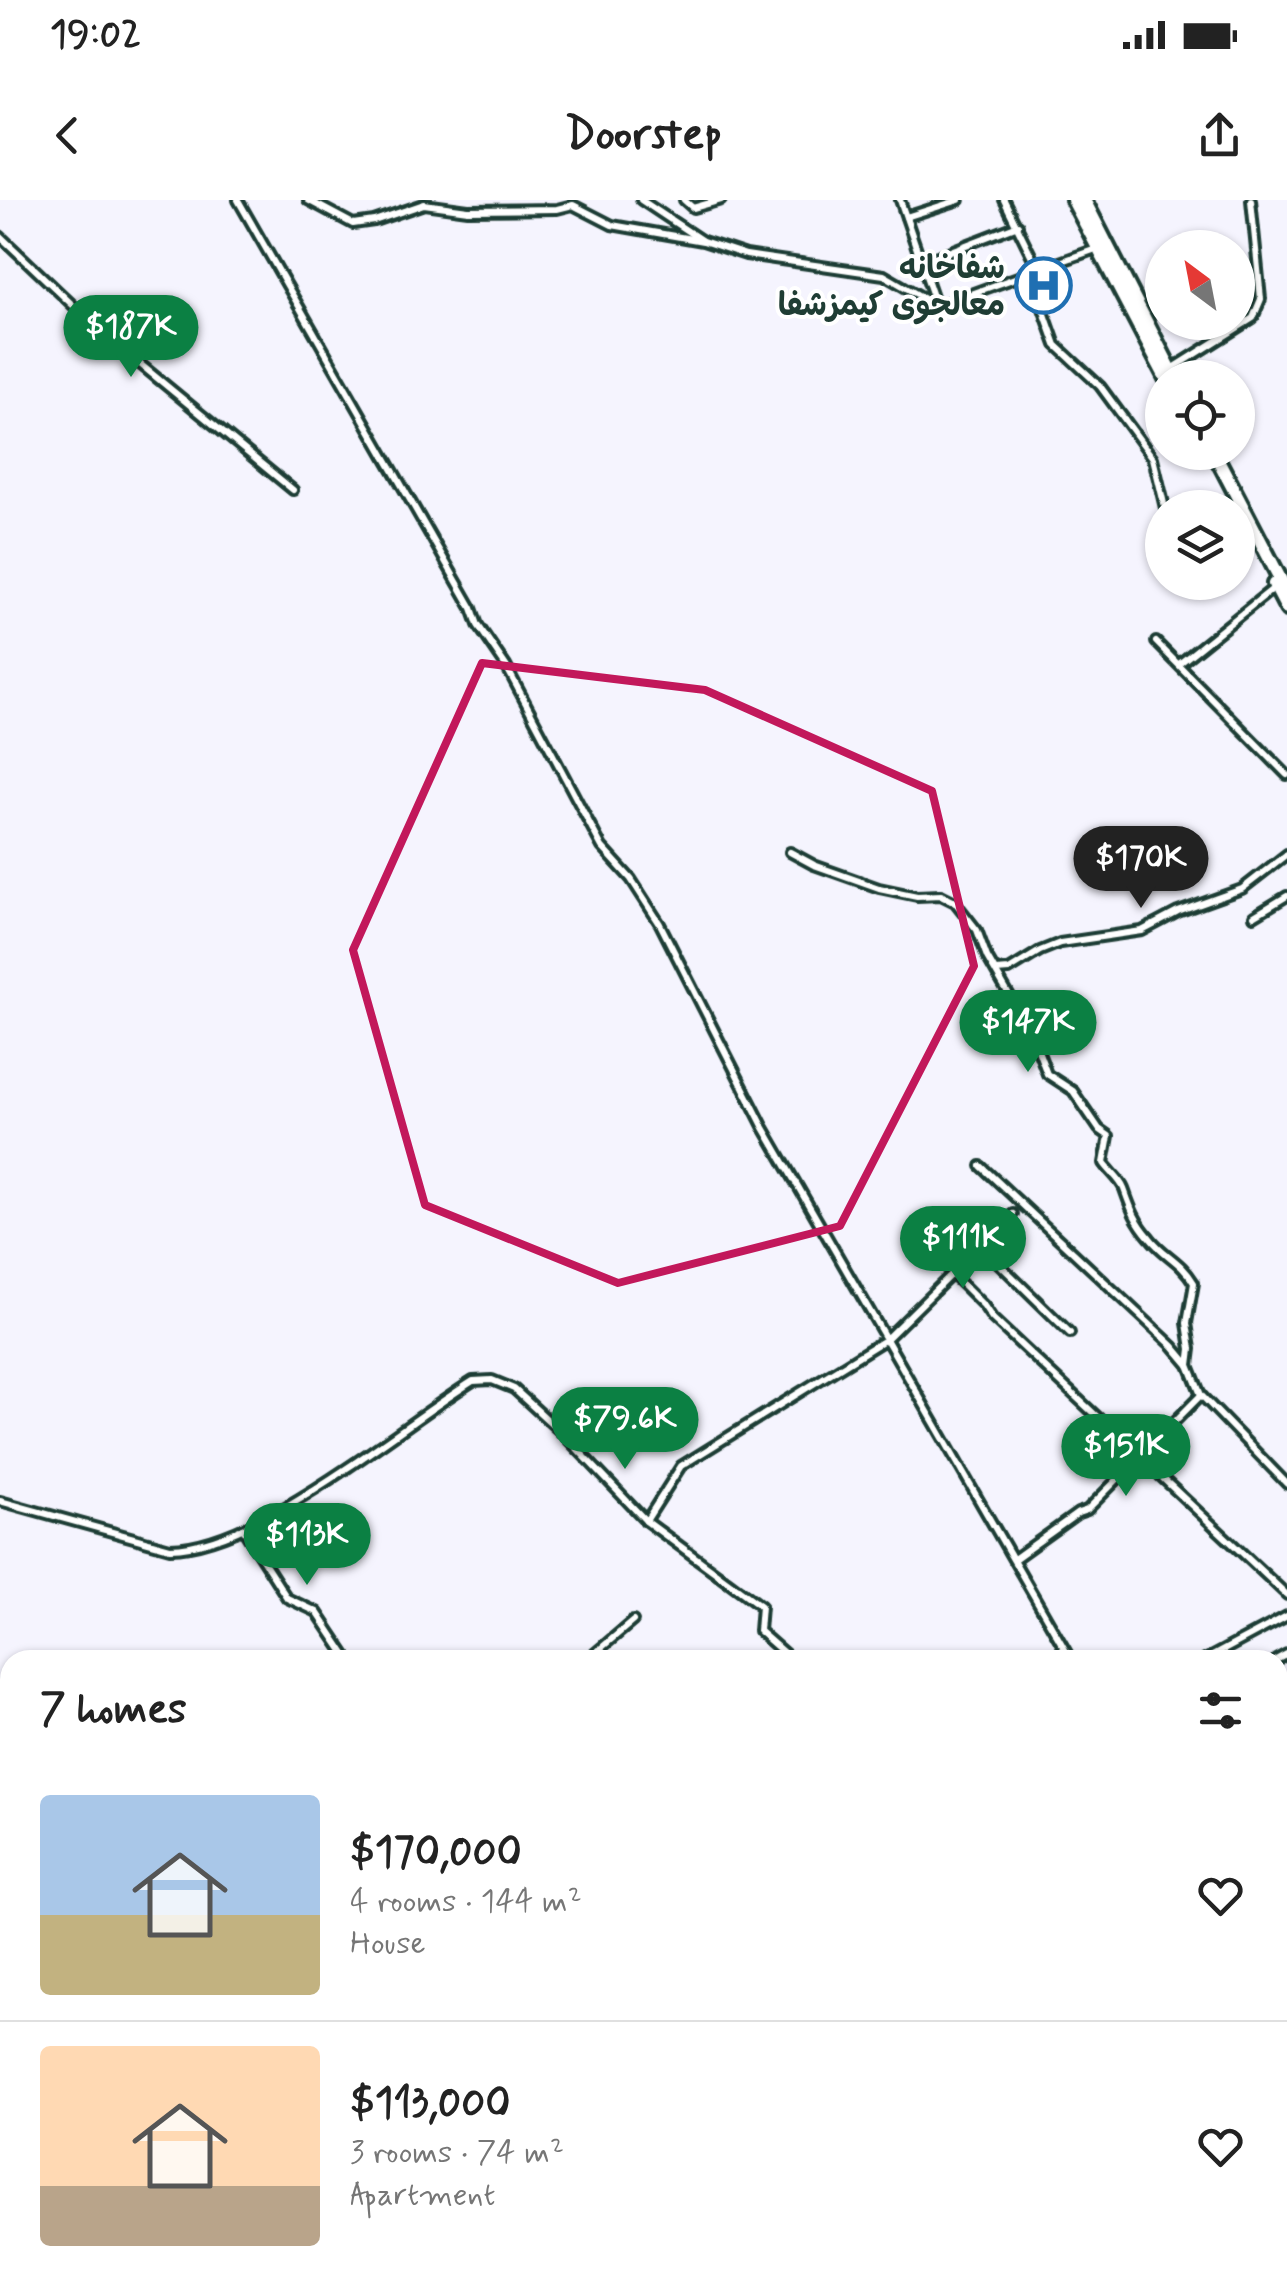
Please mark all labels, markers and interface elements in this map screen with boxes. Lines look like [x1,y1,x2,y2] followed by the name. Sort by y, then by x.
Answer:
[50,11,141,60] text: 19:02
[565,106,722,165] text: Doorstep
[40,108,95,163] icon: back
[1192,108,1247,163] icon: share
[1145,230,1255,340] north arrow
[1145,230,1255,600] map controls
[778,248,1005,327] place label: شفاخانه معالجوی کیمزشفا
[1014,255,1074,315] hospital icon: شفاخانه معالجوی کیمزشفا
[61,295,201,380] pin: $187K
[85,306,177,348] text: $187K
[1145,360,1255,470] button: locate
[1145,490,1255,600] button: layers
[1071,826,1211,911] pin: $170K
[1095,837,1187,879] text: $170K
[958,990,1098,1075] pin: $147K
[982,1001,1075,1043] text: $147K
[893,1206,1033,1291] pin: $111K
[922,1217,1004,1259] text: $111K
[544,1387,706,1472] pin: $79.6K
[574,1398,676,1440] text: $79.6K
[1056,1414,1196,1499] pin: $151K
[1083,1425,1169,1467] text: $151K
[237,1503,377,1588] pin: $113K
[266,1514,348,1556] text: $113K
[40,1683,187,1738] text: 7 homes
[1193,1683,1248,1738] icon: filters
[350,1826,522,1881] text: $170,000
[120,1835,240,1955] icon: home
[1193,1868,1248,1923] icon: heart
[350,1881,582,1923] text: 4 rooms · 144 m²
[350,1923,426,1965] text: House
[350,2077,511,2132] text: $113,000
[120,2086,240,2206] icon: home
[1193,2119,1248,2174] icon: heart
[350,2132,564,2174] text: 3 rooms · 74 m²
[350,2174,495,2216] text: Apartment

